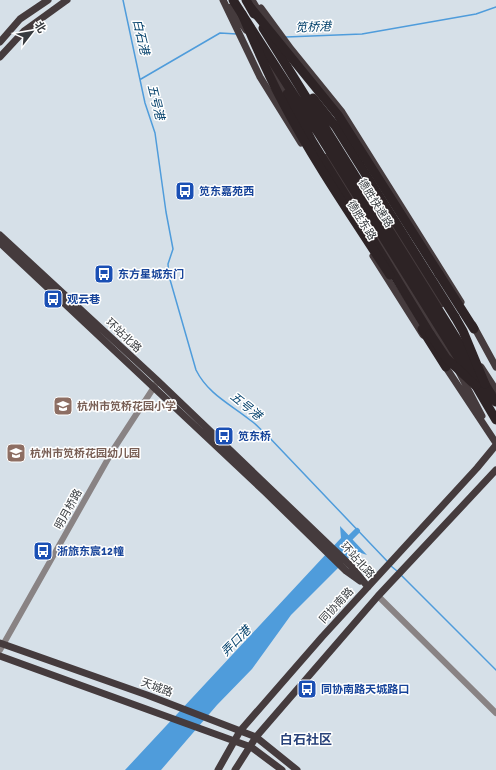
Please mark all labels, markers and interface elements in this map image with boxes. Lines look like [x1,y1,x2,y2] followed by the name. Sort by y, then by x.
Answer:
[12,12,52,52] north arrow
[129,18,152,58] water label: 白石港
[32,19,49,35] text: 北
[295,19,333,36] water label: 笕桥港
[144,83,168,123] water label: 五号港
[355,176,396,230] street label: 德胜快速路
[174,180,196,202] bus stop icon: 笕东嘉苑西
[199,185,254,198] place label: 笕东嘉苑西
[344,198,379,242] street label: 德胜东路
[93,263,115,285] bus stop icon: 东方星城东门
[118,268,184,281] place label: 东方星城东门
[42,288,64,310] bus stop icon: 观云巷
[67,293,100,306] place label: 观云巷
[103,316,144,355] street label: 环站北路
[227,389,266,425] water label: 五号港
[52,395,74,417] school or university icon: 杭州市笕桥花园小学
[77,400,176,413] place label: 杭州市笕桥花园小学
[213,425,235,447] bus stop icon: 笕东桥
[238,430,271,443] place label: 笕东桥
[5,442,27,464] school or university icon: 杭州市笕桥花园幼儿园
[30,447,140,460] place label: 杭州市笕桥花园幼儿园
[52,487,85,532] street label: 明月桥路
[32,540,54,562] bus stop icon: 浙旅东宸12幢
[338,540,377,581] street label: 环站北路
[57,545,124,558] place label: 浙旅东宸12幢
[317,585,356,626] street label: 同协南路
[218,622,256,660] water label: 弄口港
[139,676,175,699] street label: 天城路
[296,678,318,700] bus stop icon: 同协南路天城路口
[321,683,409,696] place label: 同协南路天城路口
[280,732,332,748] district label: 白石社区

